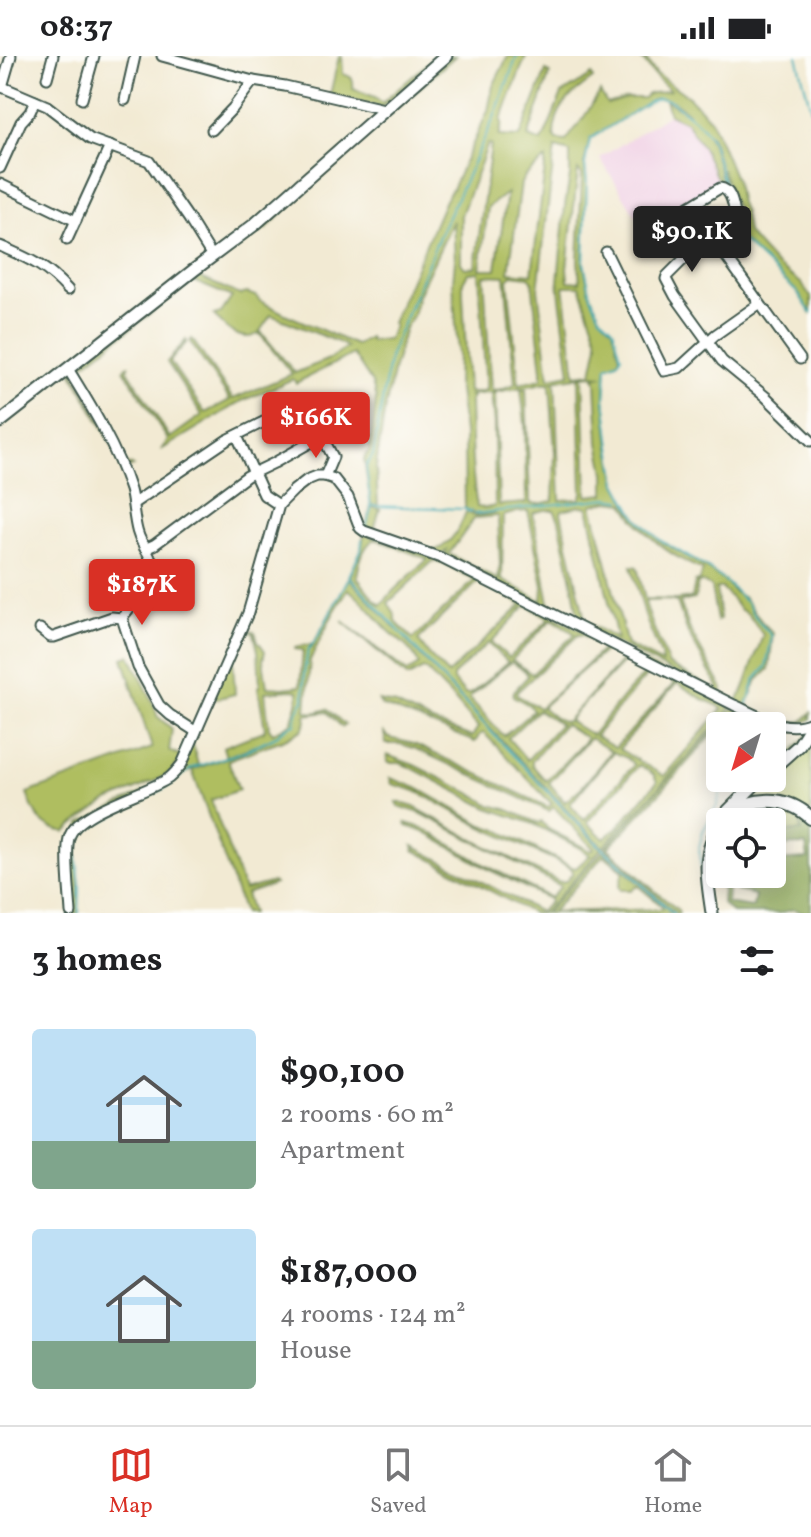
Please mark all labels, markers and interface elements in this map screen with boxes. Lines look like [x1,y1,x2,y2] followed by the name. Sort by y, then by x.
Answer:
[40,7,113,49] text: 08:37
[627,206,757,274] pin: $90.1K
[651,214,733,250] text: $90.1K
[260,392,372,460] pin: $166K
[280,400,352,436] text: $166K
[86,559,198,627] pin: $187K
[107,567,177,603] text: $187K
[706,712,786,792] north arrow
[706,712,786,888] map controls
[706,808,786,888] button: locate
[32,938,162,985] text: 3 homes
[735,939,779,983] icon: filters
[280,1050,405,1097] text: $90,100
[96,1061,192,1157] icon: home
[280,1097,454,1133] text: 2 rooms · 60 m²
[280,1133,405,1169] text: Apartment
[280,1250,417,1297] text: $187,000
[96,1261,192,1357] icon: home
[280,1297,466,1333] text: 4 rooms · 124 m²
[280,1333,352,1369] text: House
[109,1443,153,1522] tab: Map
[370,1443,427,1522] tab: Saved
[644,1443,702,1522] tab: Home

